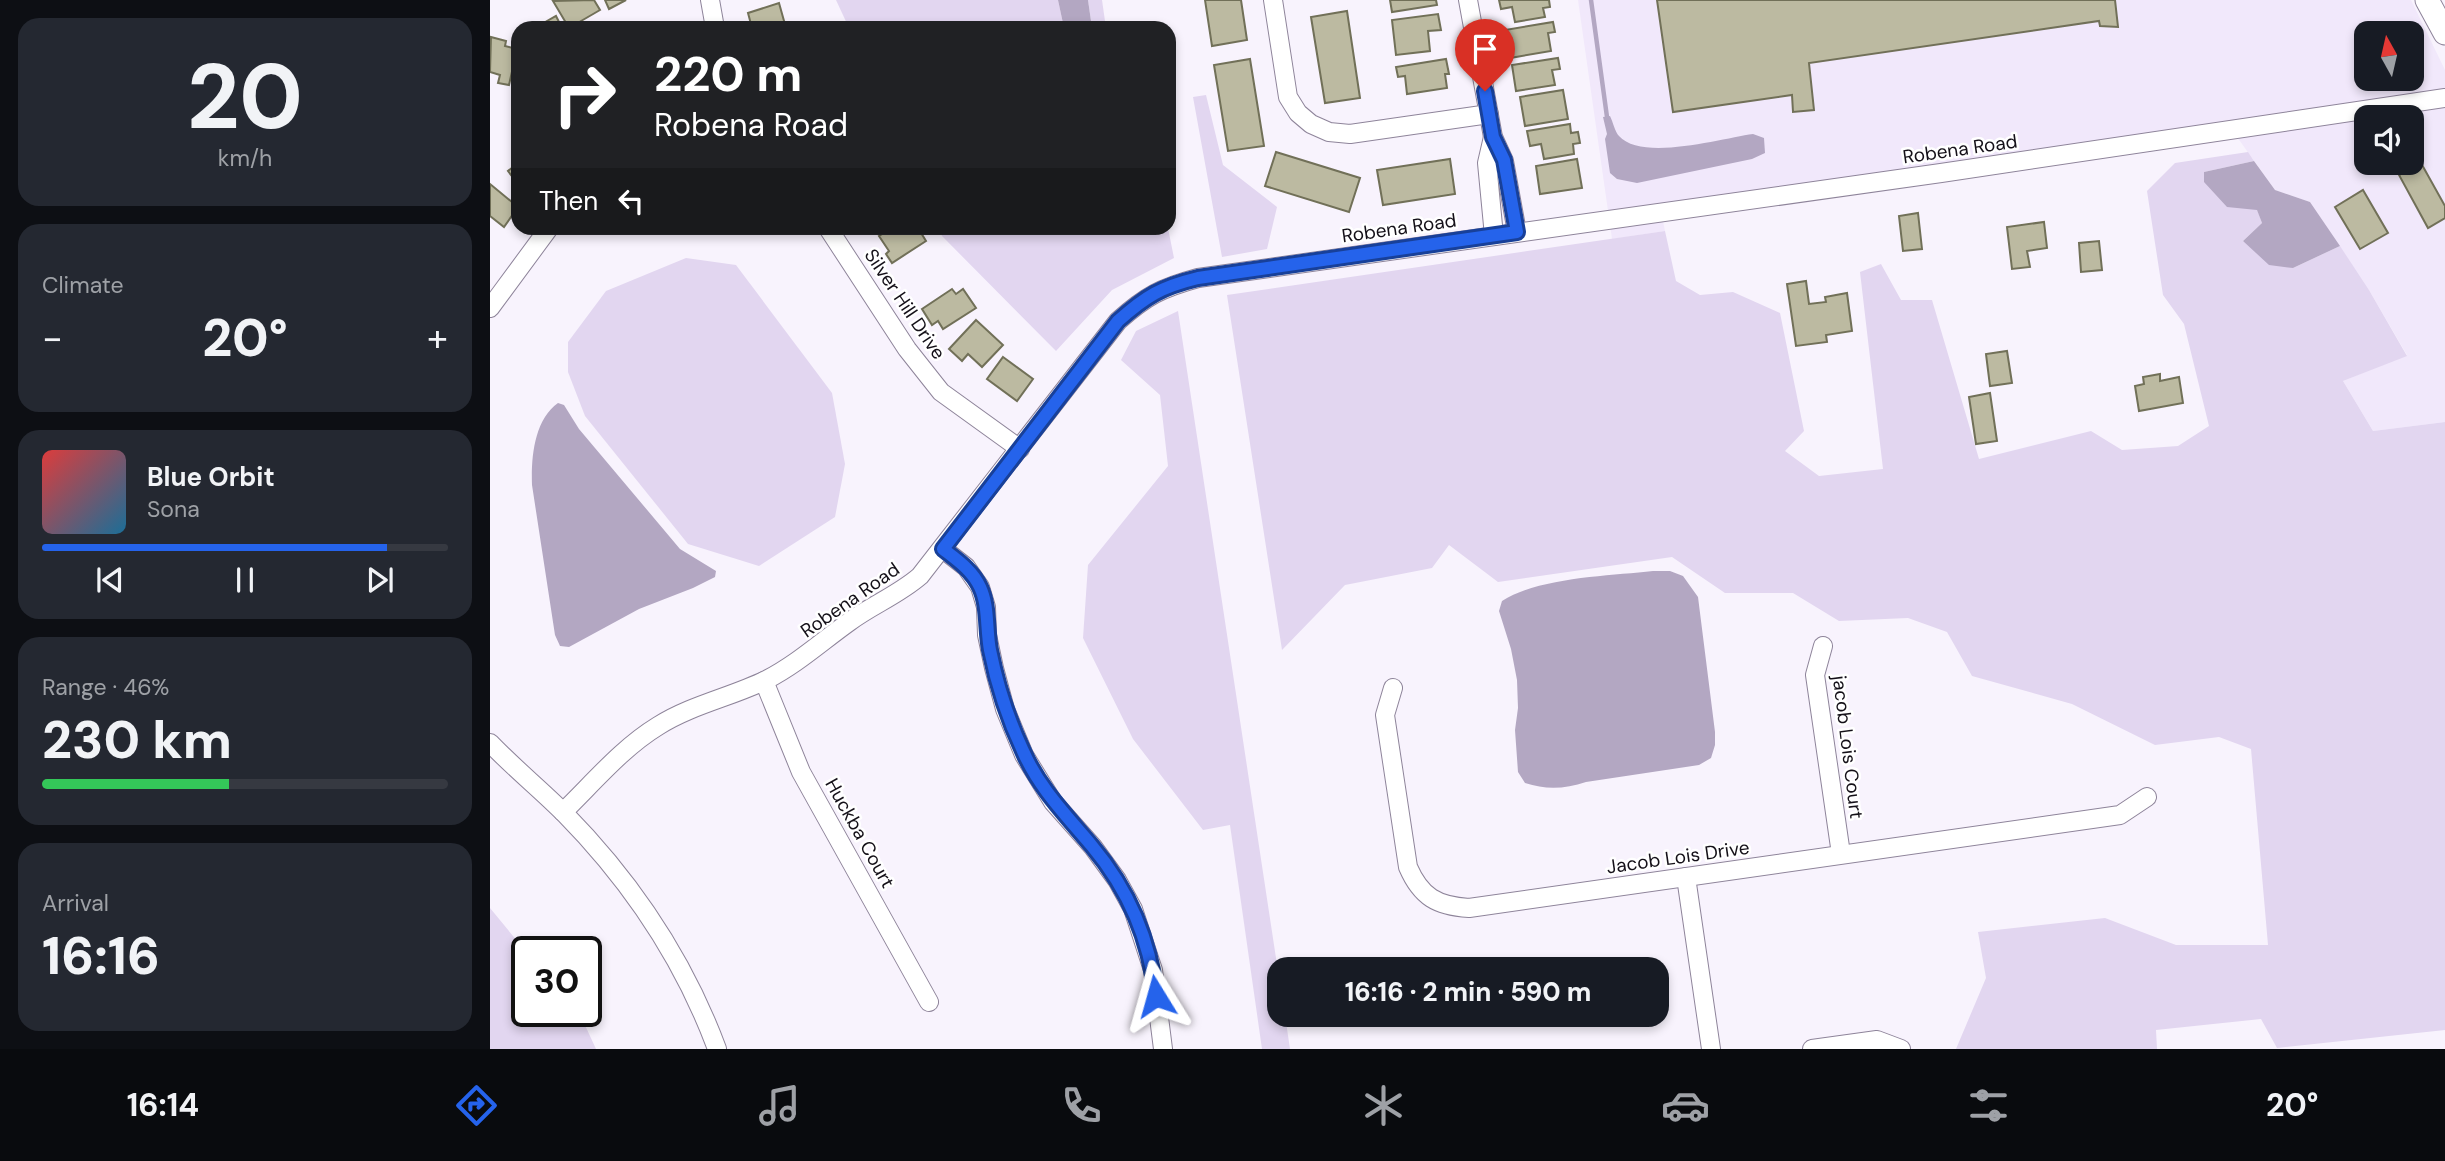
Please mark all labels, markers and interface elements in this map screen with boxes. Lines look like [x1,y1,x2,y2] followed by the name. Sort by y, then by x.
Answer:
[1455,19,1515,91] pin
[2354,21,2424,91] north arrow
[2354,21,2424,175] map controls
[1466,30,1504,68] icon: arrive
[187,38,303,156] text: 20
[654,42,802,106] text: 220 m
[539,49,630,140] icon: right
[654,104,848,146] text: Robena Road
[2354,105,2424,175] button: sound
[1901,129,2019,169] street label: Robena Road
[218,143,272,173] text: km/h
[612,182,650,220] icon: left
[539,184,598,218] text: Then
[1340,208,1458,248] street label: Robena Road
[859,244,951,364] street label: Silver Hill Drive
[42,270,124,300] text: Climate
[202,304,288,372] text: 20°
[42,313,63,363] text: −
[427,313,448,363] text: +
[147,460,275,494] text: Blue Orbit
[147,494,200,524] text: Sona
[796,557,904,643] street label: Robena Road
[91,561,129,599] icon: previous
[226,561,264,599] icon: pause
[361,561,399,599] icon: next
[42,672,169,702] text: Range · 46%
[1827,673,1869,820] street label: jacob Lois Court
[42,706,232,774] text: 230 km
[820,774,900,892] street label: Huckba Court
[1605,835,1751,879] street label: Jacob Lois Drive
[42,888,109,918] text: Arrival
[42,922,160,990] text: 16:16
[511,936,602,1027] speed limit sign: 30
[1119,959,1193,1033] position arrow
[1345,975,1591,1009] text: 16:16 · 2 min · 590 m
[452,1081,501,1130] icon: directions
[755,1081,804,1130] icon: music
[1057,1081,1106,1130] icon: phone
[1359,1081,1408,1130] icon: climate
[1661,1081,1710,1130] icon: car
[1964,1081,2013,1130] icon: filters
[127,1084,199,1126] text: 16:14
[2266,1084,2318,1126] text: 20°

